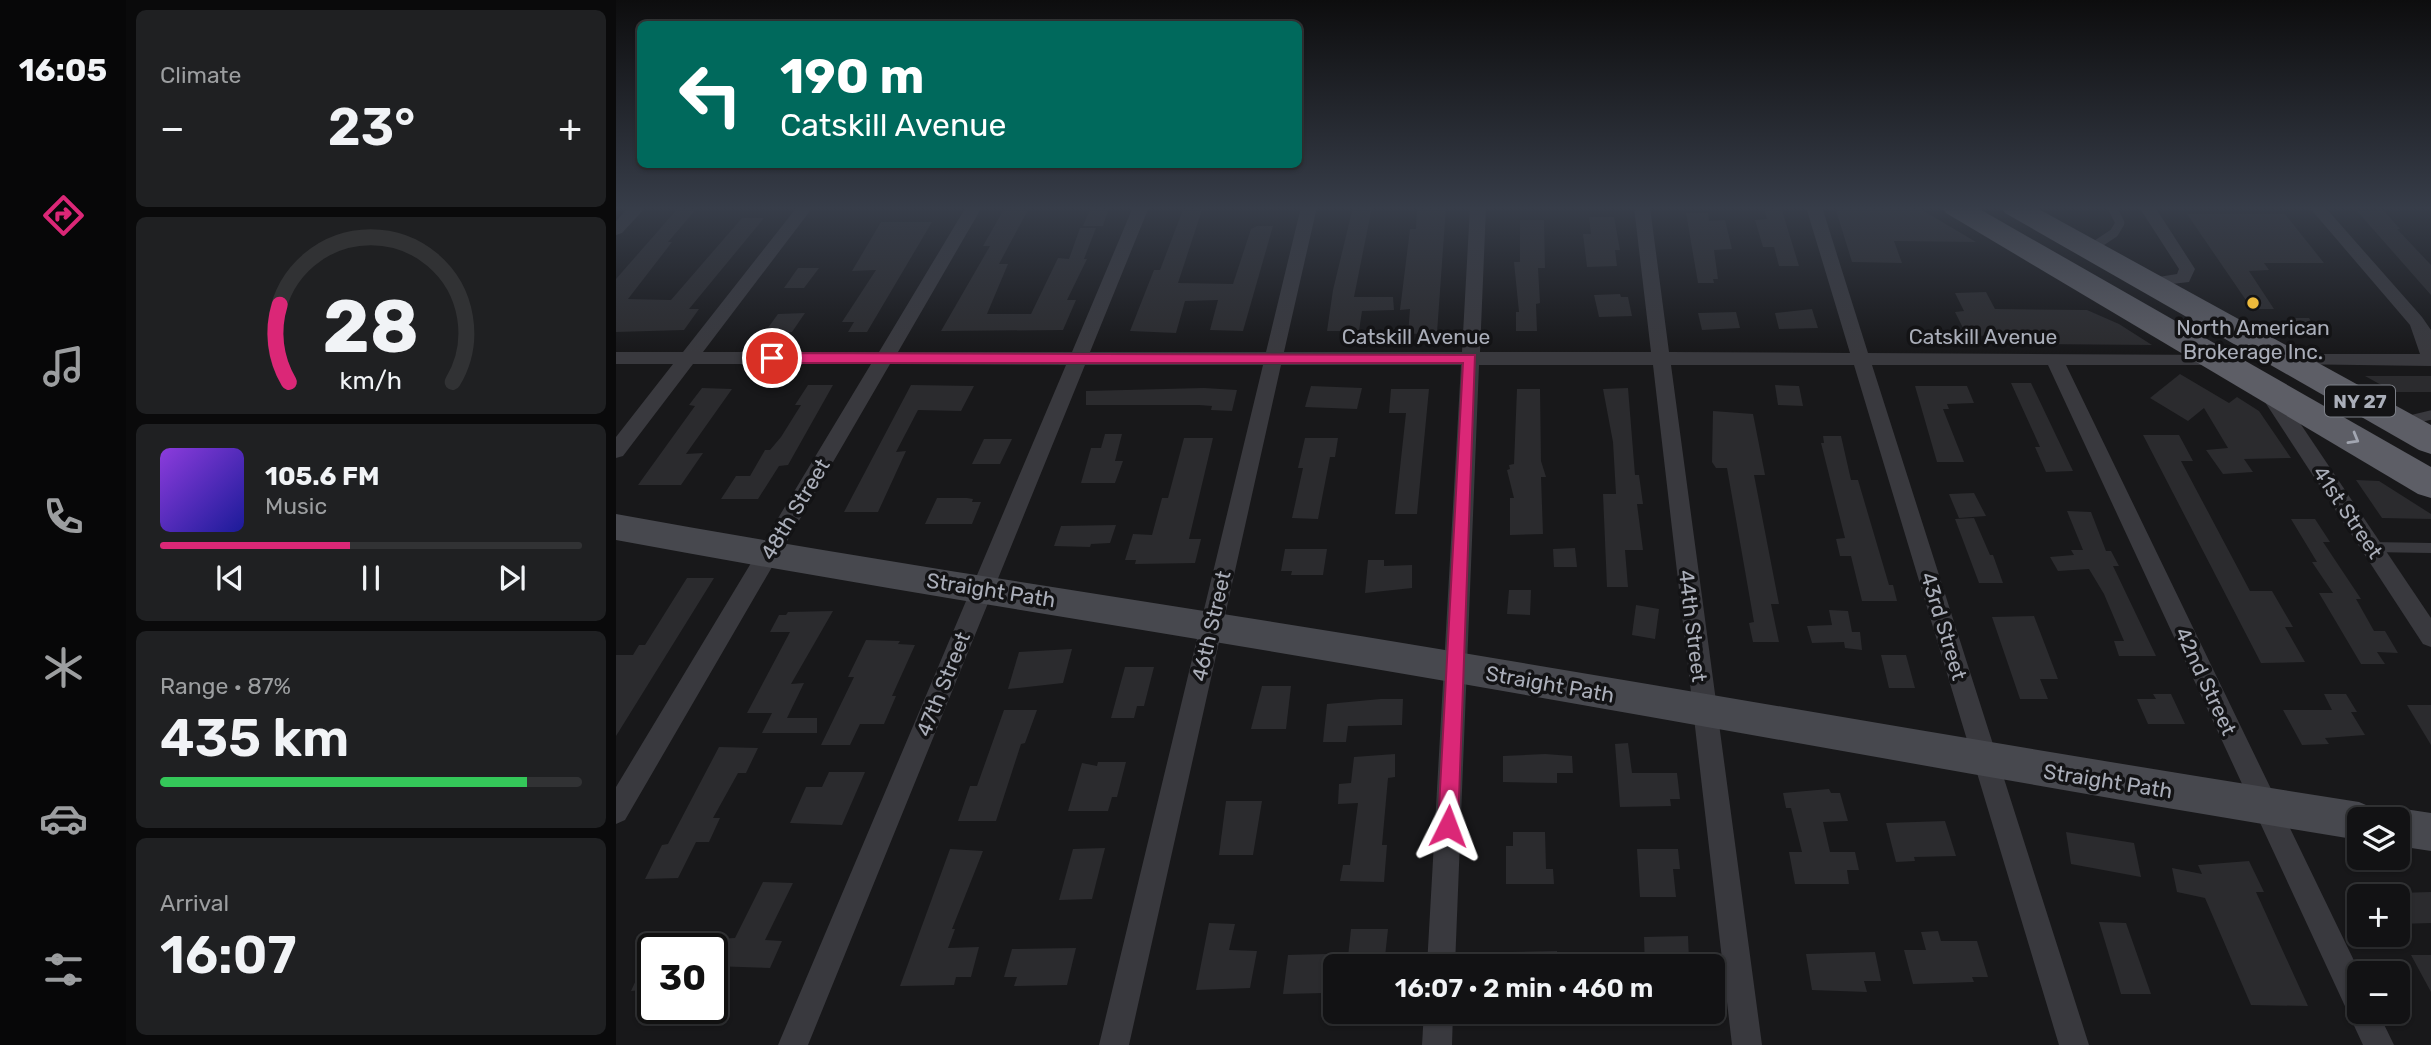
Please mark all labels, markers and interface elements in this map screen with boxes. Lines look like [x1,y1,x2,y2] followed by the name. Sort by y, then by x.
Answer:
[780,47,924,105] text: 190 m
[665,49,756,140] icon: left
[19,51,107,89] text: 16:05
[160,61,241,89] text: Climate
[328,96,415,158] text: 23°
[160,105,185,151] text: −
[558,105,582,151] text: +
[780,106,1007,144] text: Catskill Avenue
[39,191,88,240] icon: directions
[323,284,419,370] text: 28
[2245,295,2261,311] marker: North American Brokerage Inc.
[2176,315,2330,364] place label: North American Brokerage Inc.
[1342,324,1490,349] street label: Catskill Avenue
[1909,324,2057,349] street label: Catskill Avenue
[742,328,802,388] pin
[753,339,791,377] icon: arrive
[39,342,88,391] icon: music
[340,365,402,394] text: km/h
[2325,386,2395,416] road number: NY 27
[2346,431,2359,444] one-way arrow
[755,454,835,564] street label: 48th Street
[265,461,380,492] text: 105.6 FM
[2308,461,2388,563] street label: 41st Street
[39,492,88,541] icon: phone
[265,492,327,520] text: Music
[211,559,249,597] icon: previous
[352,559,390,597] icon: pause
[493,559,531,597] icon: next
[925,567,1057,613] street label: Straight Path
[1186,568,1236,684] street label: 46th Street
[1674,568,1712,684] street label: 44th Street
[1916,569,1972,683] street label: 43rd Street
[2170,623,2242,739] street label: 42nd Street
[911,628,975,740] street label: 47th Street
[39,643,88,692] icon: climate
[1484,660,1616,708] street label: Straight Path
[160,672,291,700] text: Range · 87%
[160,707,349,769] text: 435 km
[2042,758,2174,804] street label: Straight Path
[1411,789,1485,863] position arrow
[39,794,88,843] icon: car
[2347,807,2410,1024] map controls
[2347,807,2410,870] button: layers
[2347,884,2410,947] button: +
[160,889,229,917] text: Arrival
[160,924,297,986] text: 16:07
[637,933,728,1024] speed limit sign: 30
[39,945,88,994] icon: filters
[2347,961,2410,1024] button: −
[1395,973,1653,1004] text: 16:07 · 2 min · 460 m

